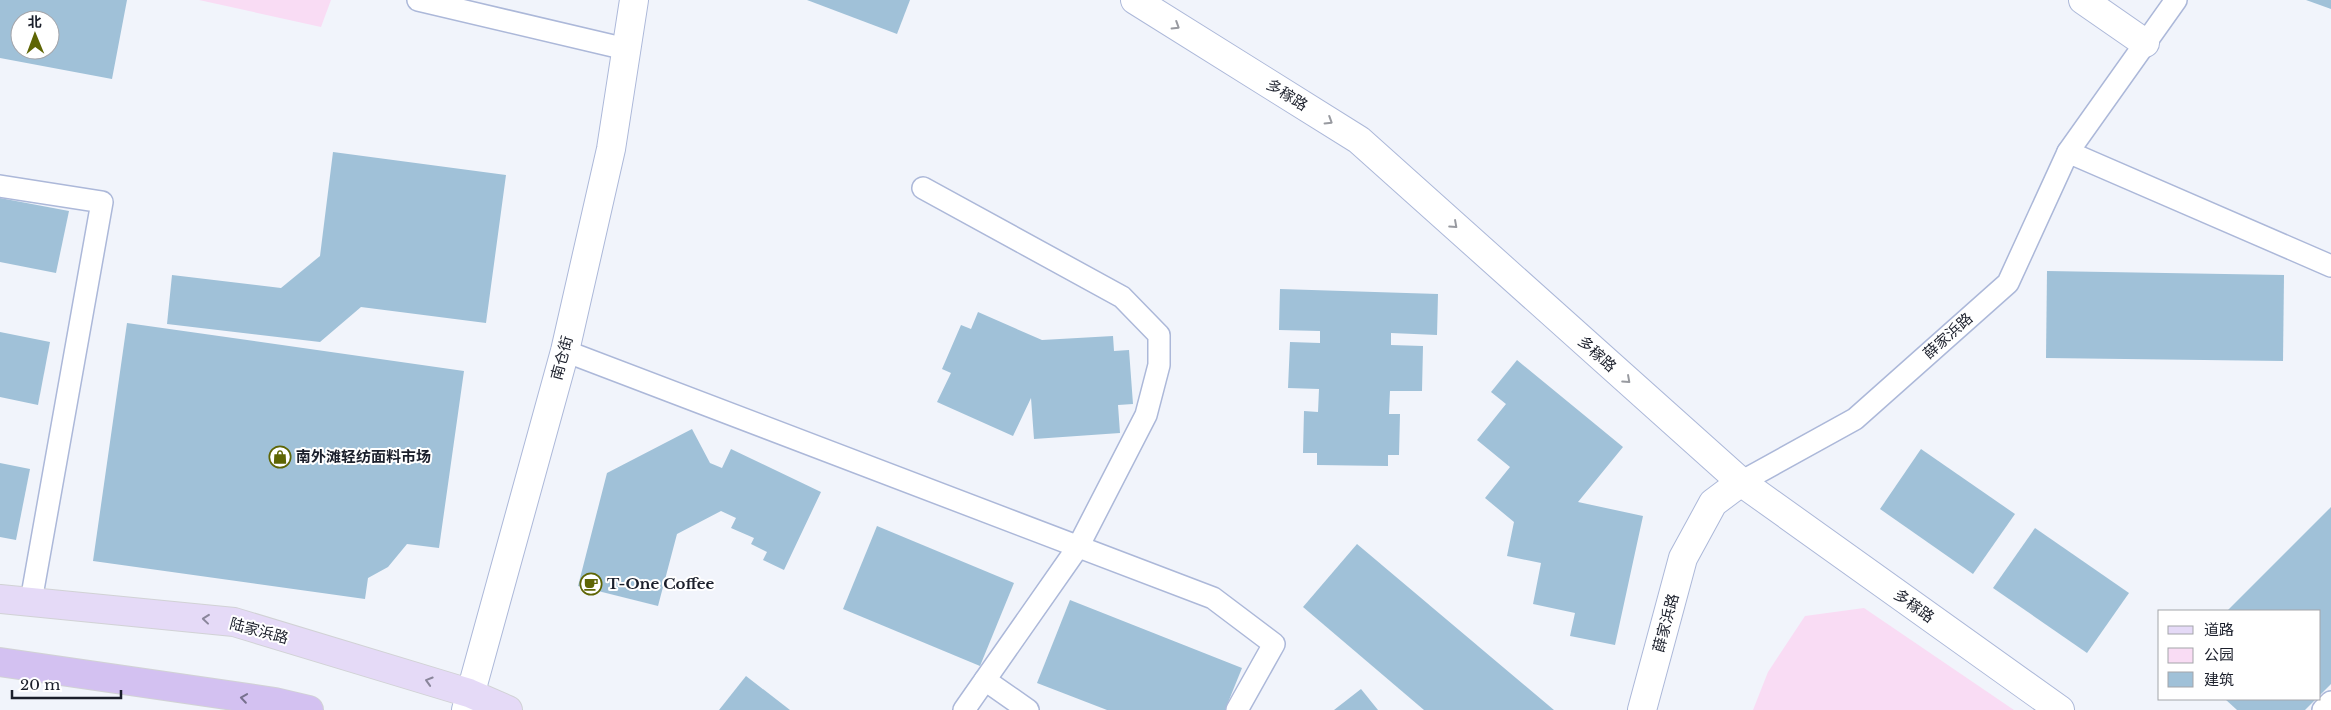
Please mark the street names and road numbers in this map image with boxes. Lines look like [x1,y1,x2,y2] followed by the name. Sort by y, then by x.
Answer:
[1263,75,1311,115] street label: 多稼路
[1919,308,1976,363] street label: 薛家浜路
[1574,332,1620,376] street label: 多稼路
[547,334,577,382] street label: 南仓街
[1891,585,1938,627] street label: 多稼路
[1649,591,1682,654] street label: 薛家浜路
[228,614,291,647] street label: 陆家浜路

